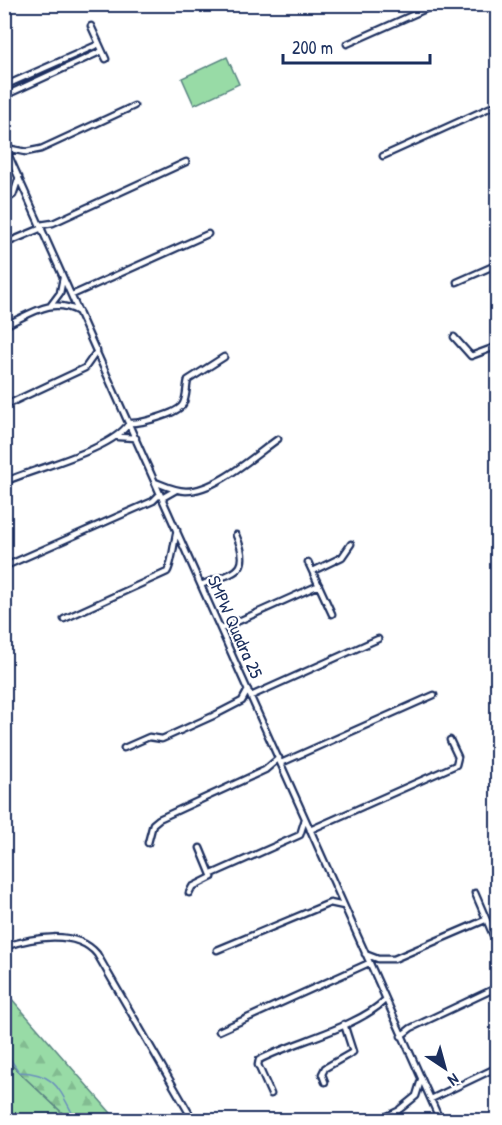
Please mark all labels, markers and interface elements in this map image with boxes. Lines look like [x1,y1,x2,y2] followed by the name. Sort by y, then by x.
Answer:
[283,27,430,65] scale bar
[292,35,333,60] text: 200 m
[202,571,269,683] street label: SMPW Quadra 25
[415,1038,475,1098] north arrow
[444,1069,464,1092] text: N

